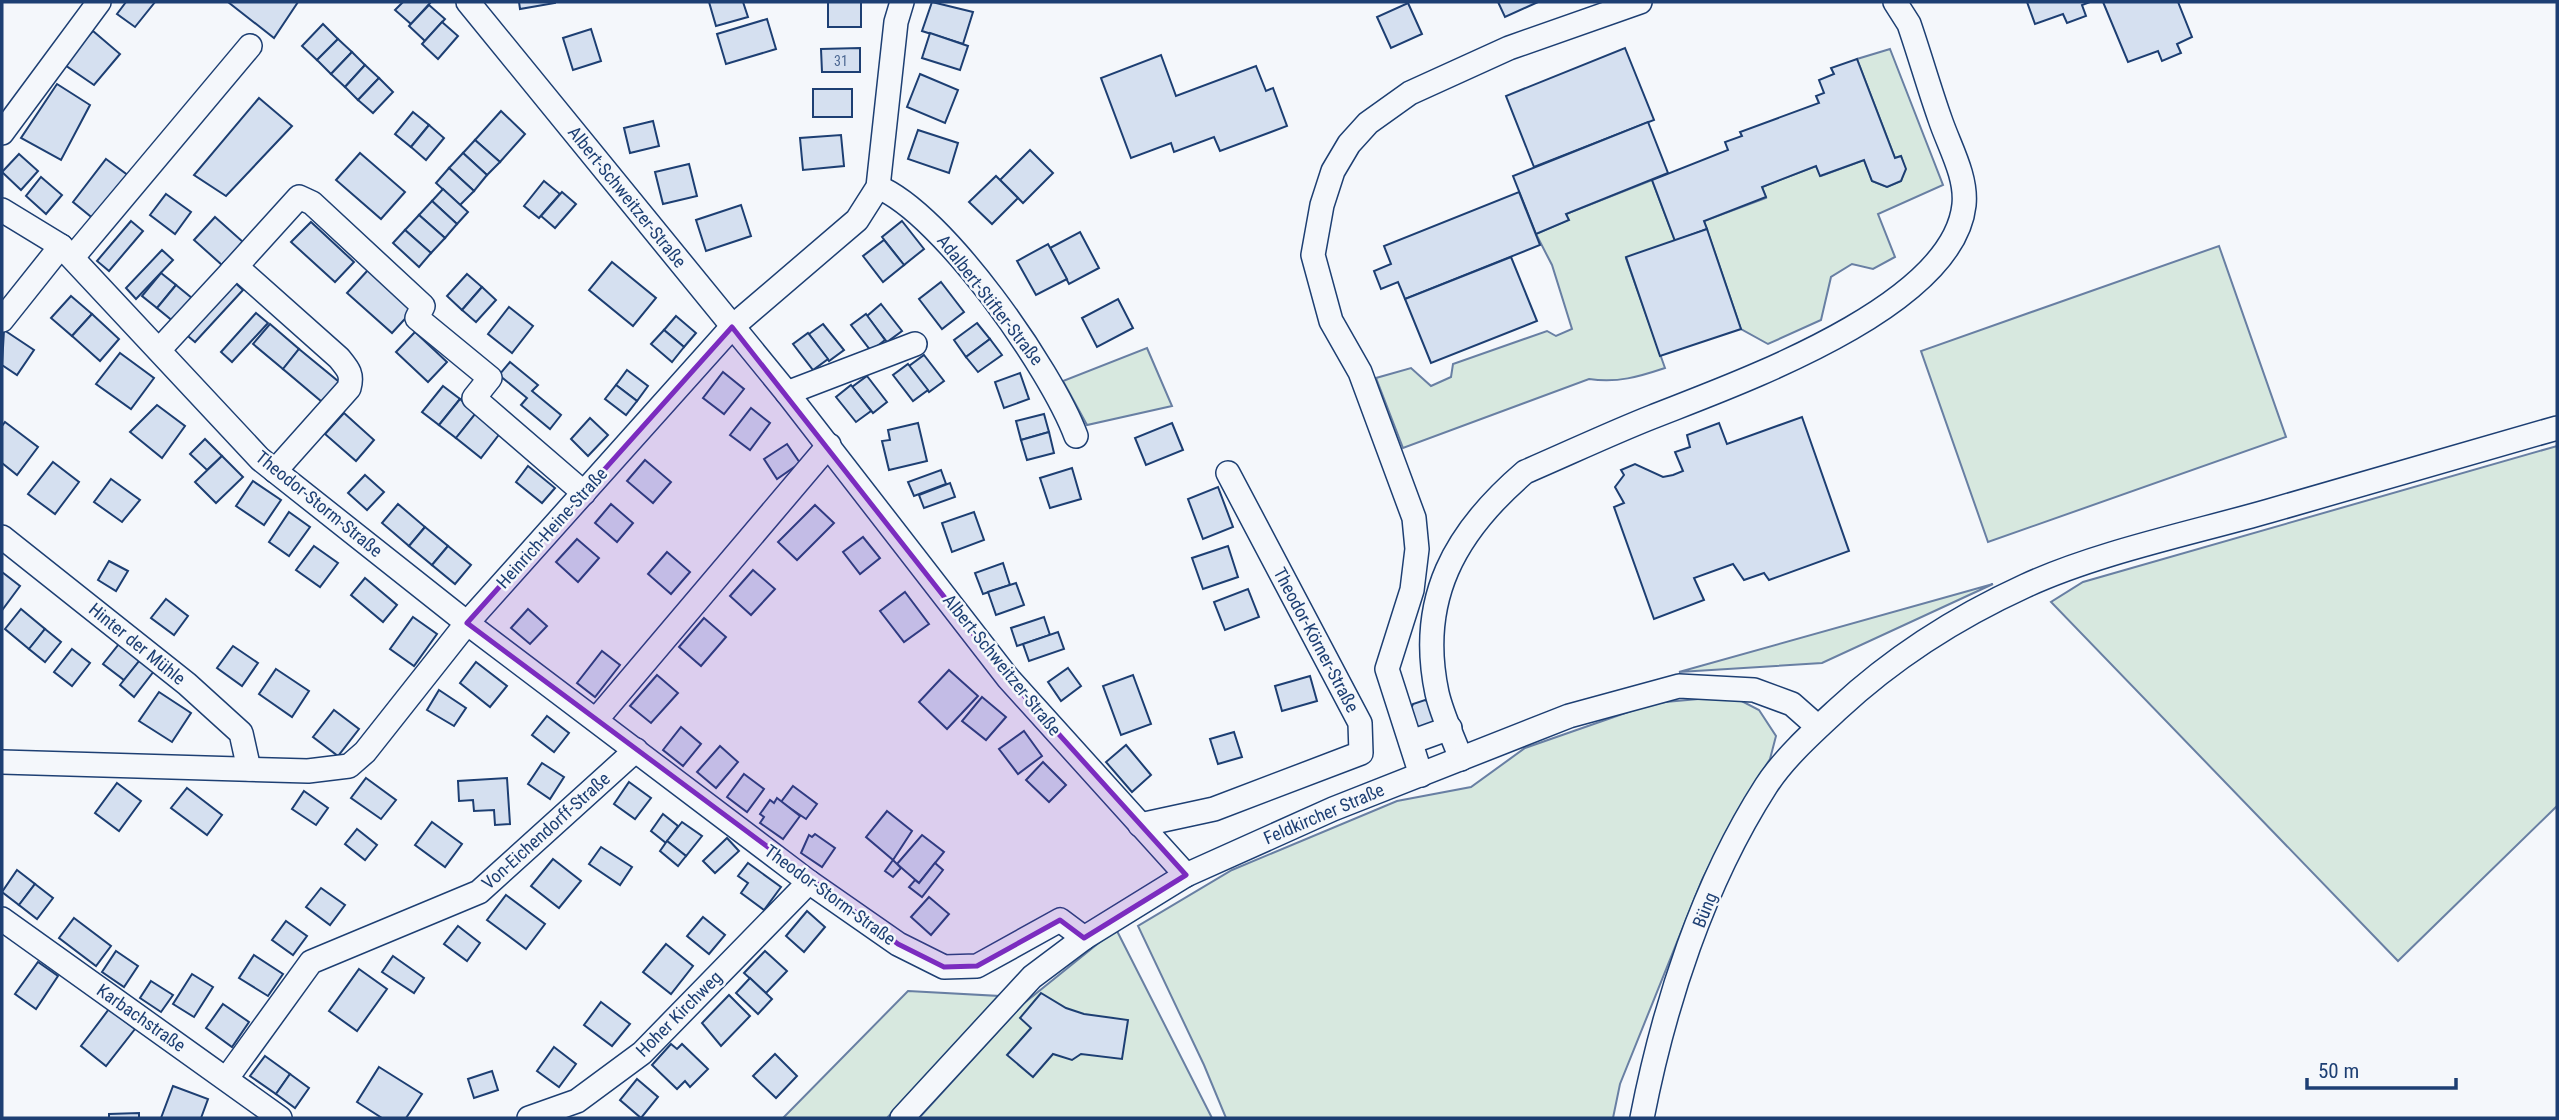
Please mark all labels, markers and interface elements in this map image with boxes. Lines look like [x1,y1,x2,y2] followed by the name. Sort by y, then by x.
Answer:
[834,53,848,69] house number: 31
[564,122,691,272] street label: Albert-Schweitzer-Straße
[933,230,1048,369] street label: Adalbert-Stifter-Straße
[252,446,387,561] street label: Theodor-Storm-Straße
[492,463,611,592] street label: Heinrich-Heine-Straße
[1269,564,1363,716] street label: Theodor-Körner-Straße
[939,590,1066,740] street label: Albert-Schweitzer-Straße
[85,598,190,689] street label: Hinter der Mühle
[477,768,614,894] street label: Von-Eichendorff-Straße
[1260,779,1387,848] street label: Feldkircher Straße
[761,840,900,949] street label: Theodor-Storm-Straße
[1688,889,1721,930] street label: Büng
[632,967,726,1061] street label: Hoher Kirchweg
[93,979,190,1056] street label: Karbachstraße
[2307,1046,2456,1090] scale bar
[2318,1059,2359,1083] text: 50 m

